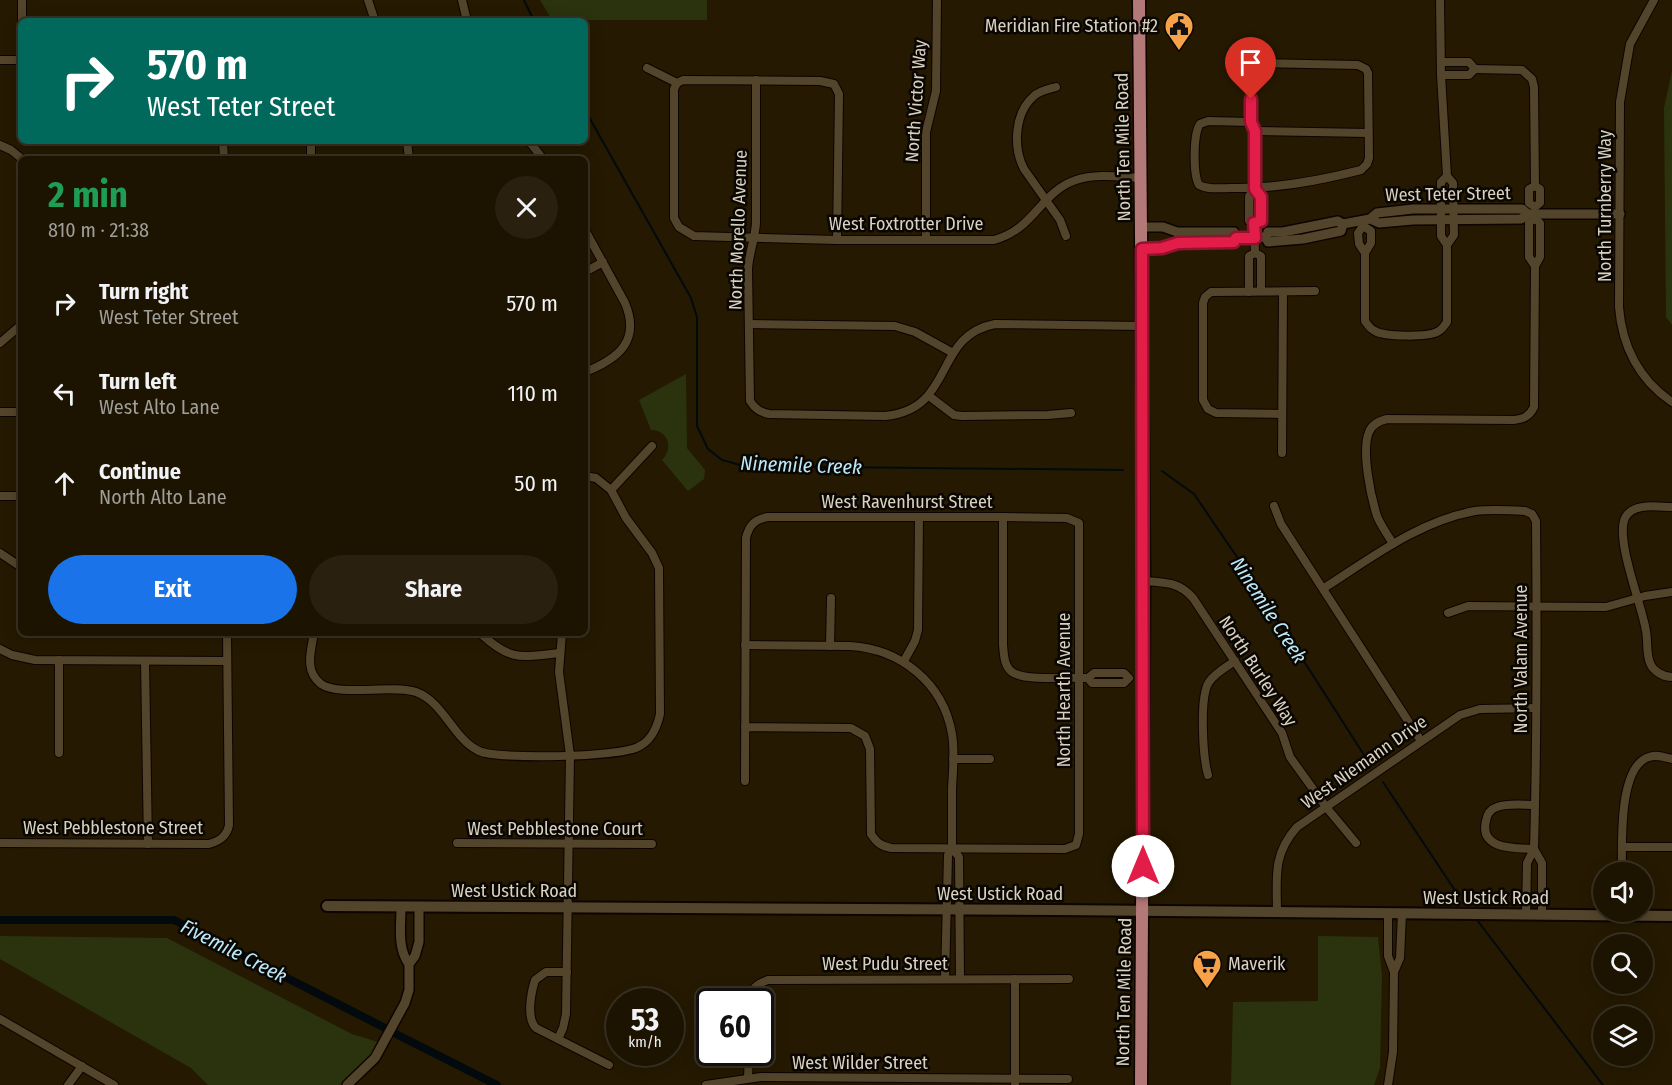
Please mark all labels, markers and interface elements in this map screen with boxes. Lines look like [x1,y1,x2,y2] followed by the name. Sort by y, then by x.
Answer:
[1163,10,1195,52] public building icon: Meridian Fire Station #2
[985,15,1158,37] place label: Meridian Fire Station #2
[1225,37,1276,99] pin
[901,39,931,163] street label: North Victor Way
[147,40,248,90] text: 570 m
[48,42,126,120] icon: right
[1234,46,1267,79] icon: arrive
[1111,72,1135,222] street label: North Ten Mile Road
[147,91,335,123] text: West Teter Street
[1594,130,1616,282] street label: North Turnberry Way
[724,149,752,311] street label: North Morello Avenue
[48,173,128,217] text: 2 min
[495,176,558,239] button: close
[1385,182,1511,206] street label: West Teter Street
[829,213,983,235] street label: West Foxtrotter Drive
[48,218,149,242] text: 810 m · 21:38
[99,278,188,305] text: Turn right
[48,287,81,320] icon: right
[506,290,558,317] text: 570 m
[99,305,238,329] text: West Teter Street
[99,368,177,395] text: Turn left
[48,377,81,410] icon: left
[508,380,558,407] text: 110 m
[99,395,220,419] text: West Alto Lane
[740,451,862,479] water label: Ninemile Creek
[99,458,181,485] text: Continue
[48,467,81,500] icon: ahead
[514,470,558,497] text: 50 m
[99,485,227,509] text: North Alto Lane
[821,491,993,513] street label: West Ravenhurst Street
[1226,552,1312,668] water label: Ninemile Creek
[48,555,297,624] button: Exit
[309,555,558,624] button: Share
[1510,584,1532,734] street label: North Valam Avenue
[1214,612,1302,730] street label: North Burley Way
[1053,613,1075,767] street label: North Hearth Avenue
[1297,710,1431,814] street label: West Niemann Drive
[23,817,203,839] street label: West Pebblestone Street
[467,818,643,840] street label: West Pebblestone Court
[1111,834,1175,898] position arrow
[1593,862,1653,1066] map controls
[1593,862,1653,922] button: sound
[451,880,577,902] street label: West Ustick Road
[937,883,1063,905] street label: West Ustick Road
[1423,887,1549,909] street label: West Ustick Road
[177,914,291,988] water label: Fivemile Creek
[1112,917,1136,1067] street label: North Ten Mile Road
[1593,934,1653,994] button: search
[1191,948,1223,990] supermarket icon: Maverik
[822,953,948,975] street label: West Pudu Street
[1228,953,1286,975] place label: Maverik
[696,988,774,1066] speed limit sign: 60
[631,1002,659,1038] text: 53
[1593,1006,1653,1066] button: layers
[628,1033,662,1051] text: km/h
[792,1052,928,1074] street label: West Wilder Street

